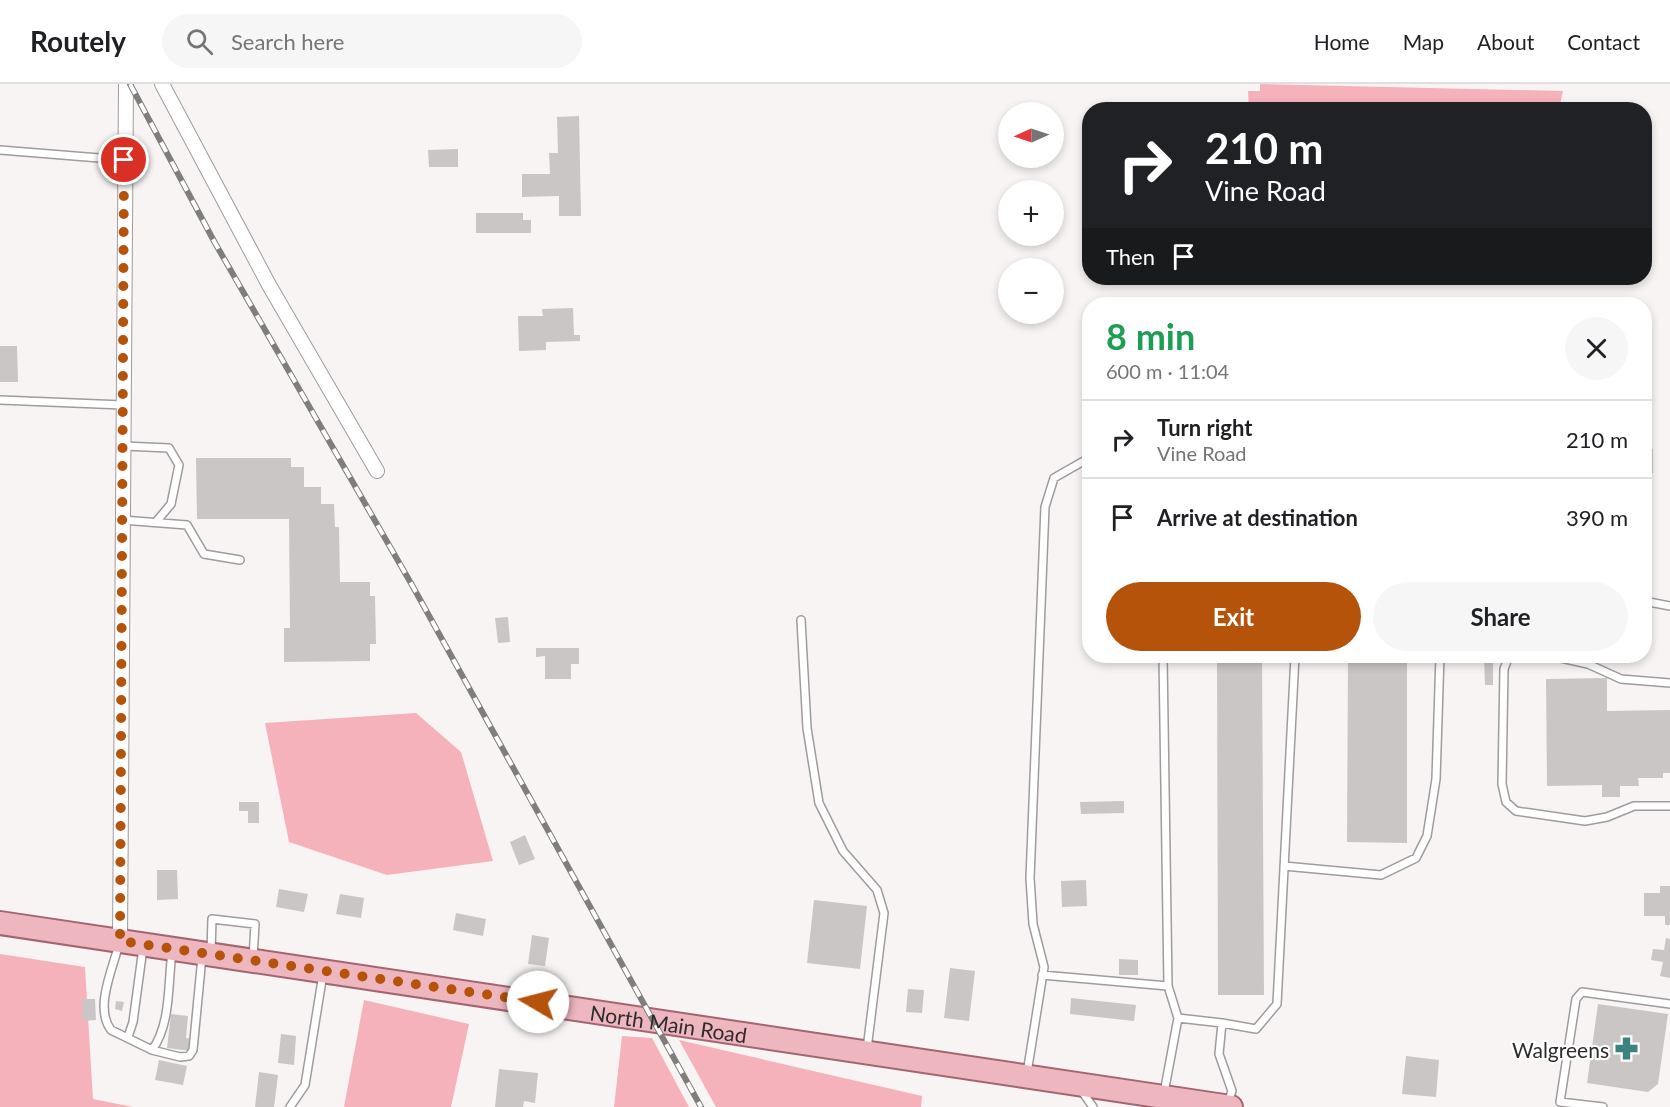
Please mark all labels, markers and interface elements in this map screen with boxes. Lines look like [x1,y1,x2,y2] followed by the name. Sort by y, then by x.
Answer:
[162,14,582,68] search box
[30,24,126,58] text: Routely
[183,25,216,58] icon: search
[231,28,344,55] text: Search here
[1314,29,1370,54] text: Home
[1403,29,1444,54] text: Map
[1477,29,1534,54] text: About
[1567,29,1640,54] text: Contact
[998,102,1064,168] north arrow
[998,102,1064,324] map controls
[1205,123,1323,173] text: 210 m
[1106,126,1184,204] icon: right
[98,134,149,185] pin
[107,143,140,176] icon: arrive
[1205,174,1326,207] text: Vine Road
[998,180,1064,246] button: +
[1167,240,1200,273] icon: arrive
[1106,243,1155,270] text: Then
[998,258,1064,324] button: −
[1106,314,1195,358] text: 8 min
[1565,317,1628,380] button: close
[1106,359,1229,383] text: 600 m · 11:04
[1157,414,1252,441] text: Turn right
[1106,423,1139,456] icon: right
[1566,426,1628,453] text: 210 m
[1157,441,1247,465] text: Vine Road
[1106,501,1139,534] icon: arrive
[1157,504,1358,531] text: Arrive at destination
[1566,504,1628,531] text: 390 m
[1106,582,1361,651] button: Exit
[1373,582,1628,651] button: Share
[506,970,570,1034] position arrow
[588,999,749,1047] street label: North Main Road
[1614,1036,1640,1062] pharmacy icon: Walgreens
[1512,1037,1609,1062] place label: Walgreens

